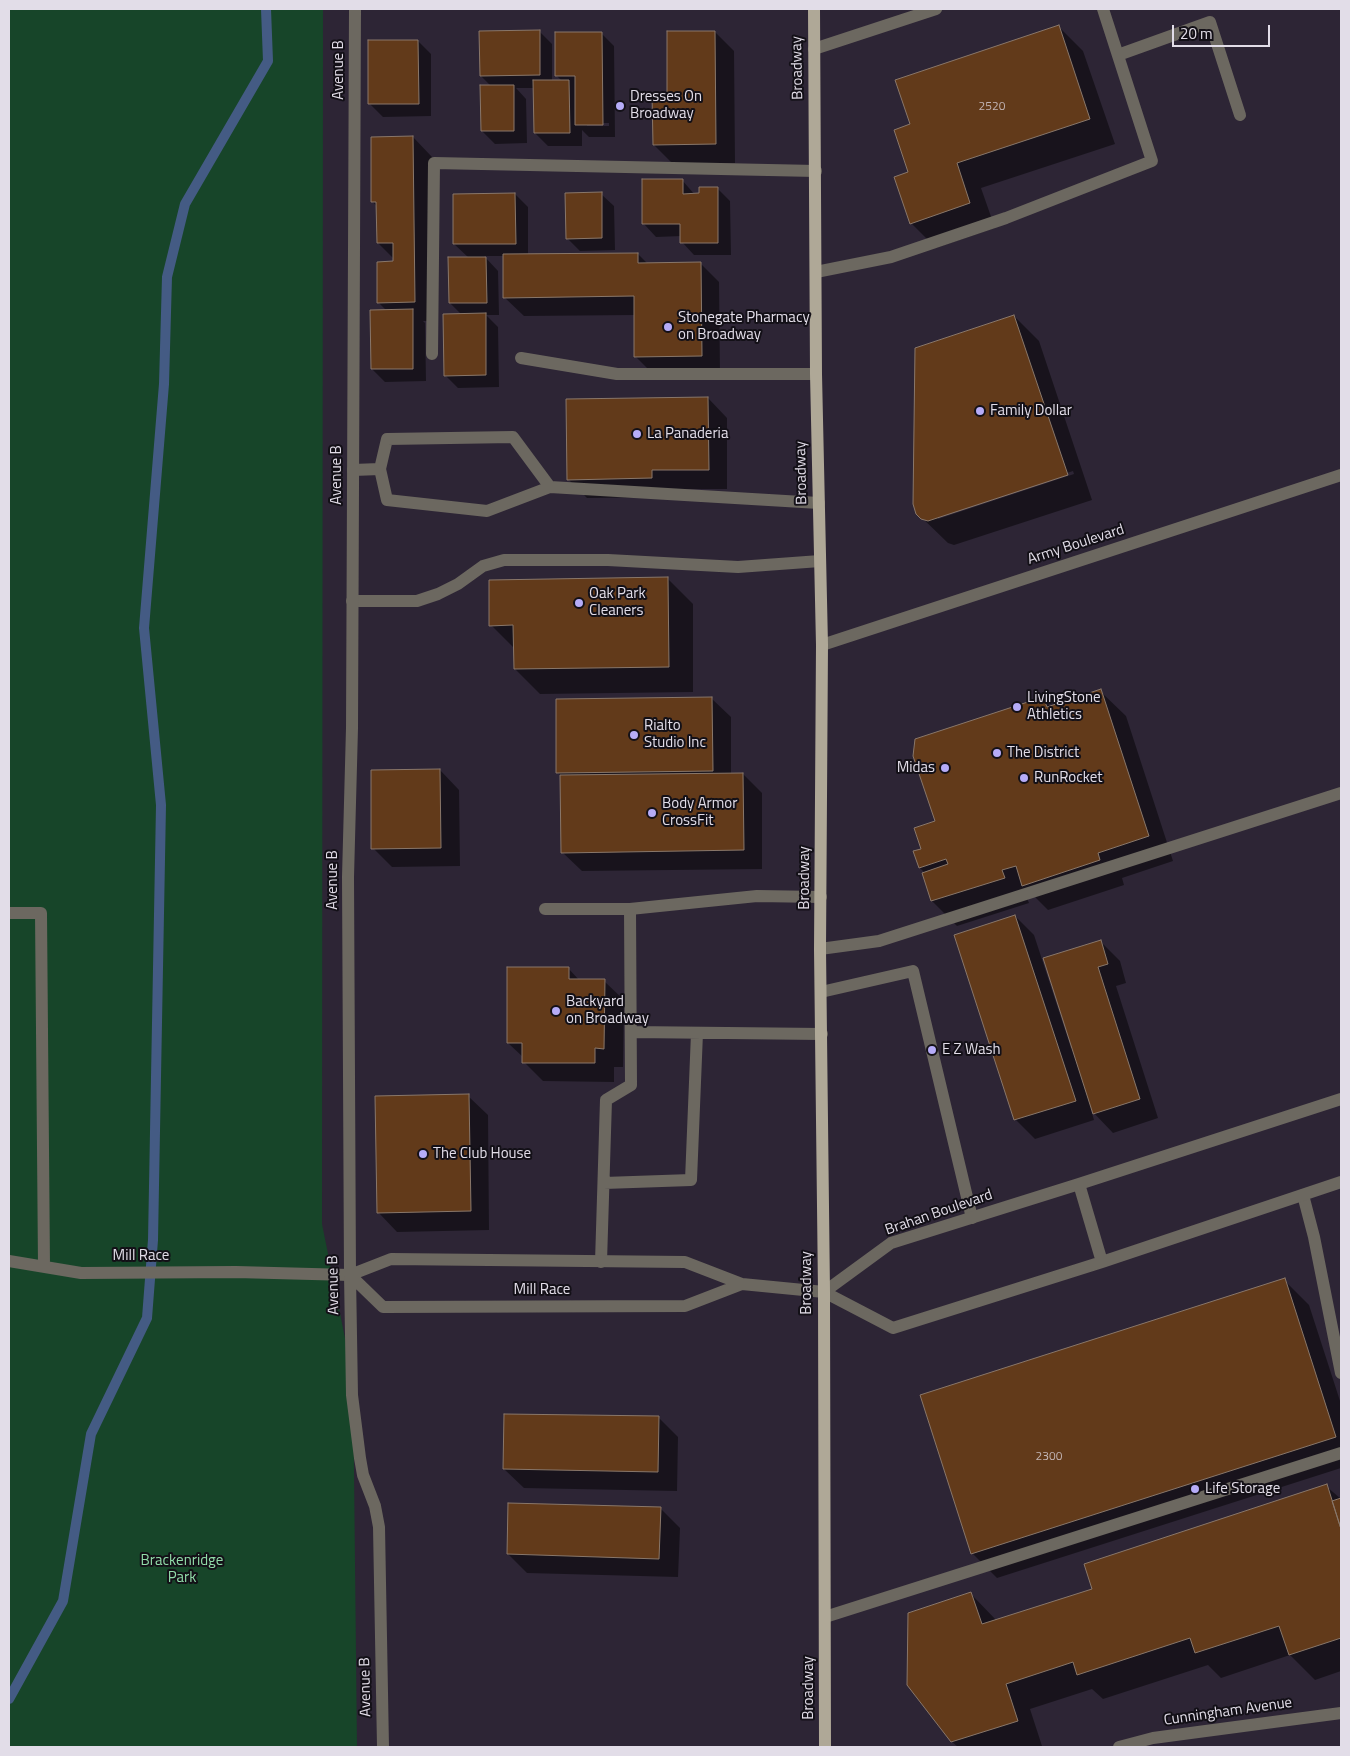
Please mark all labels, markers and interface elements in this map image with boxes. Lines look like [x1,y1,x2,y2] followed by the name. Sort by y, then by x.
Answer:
[1175,15,1272,47] scale bar
[1180,22,1213,45] text: 20 m
[788,36,808,100] street label: Broadway
[330,40,348,100] street label: Avenue B
[630,88,702,123] place label: Dresses On Broadway
[614,100,626,112] marker: Dresses On Broadway
[979,100,1005,114] house number: 2520
[678,309,810,344] place label: Stonegate Pharmacy on Broadway
[662,321,674,333] marker: Stonegate Pharmacy on Broadway
[990,402,1072,420] place label: Family Dollar
[974,405,986,417] marker: Family Dollar
[647,425,728,443] place label: La Panaderia
[631,428,643,440] marker: La Panaderia
[792,441,812,505] street label: Broadway
[328,445,346,505] street label: Avenue B
[1025,521,1127,569] street label: Army Boulevard
[589,585,646,620] place label: Oak Park Cleaners
[573,597,585,609] marker: Oak Park Cleaners
[1027,689,1101,724] place label: LivingStone Athletics
[1011,701,1023,713] marker: LivingStone Athletics
[644,717,706,752] place label: Rialto Studio Inc
[628,729,640,741] marker: Rialto Studio Inc
[1007,744,1079,762] place label: The District
[991,747,1003,759] marker: The District
[897,759,935,777] place label: Midas
[939,762,951,774] marker: Midas
[1034,769,1103,787] place label: RunRocket
[1018,772,1030,784] marker: RunRocket
[662,795,737,830] place label: Body Armor CrossFit
[646,807,658,819] marker: Body Armor CrossFit
[796,846,814,910] street label: Broadway
[324,850,342,910] street label: Avenue B
[566,993,649,1028] place label: Backyard on Broadway
[550,1005,562,1017] marker: Backyard on Broadway
[942,1041,1001,1059] place label: E Z Wash
[926,1044,938,1056] marker: E Z Wash
[433,1145,531,1163] place label: The Club House
[417,1148,429,1160] marker: The Club House
[883,1186,995,1240] street label: Brahan Boulevard
[113,1247,169,1265] street label: Mill Race
[798,1251,816,1315] street label: Broadway
[324,1255,344,1315] street label: Avenue B
[514,1281,570,1299] street label: Mill Race
[1036,1450,1062,1464] house number: 2300
[1205,1480,1280,1498] place label: Life Storage
[1189,1483,1201,1495] marker: Life Storage
[141,1552,223,1587] park label: Brackenridge Park
[800,1656,818,1720] street label: Broadway
[356,1657,376,1717] street label: Avenue B
[1163,1694,1293,1730] street label: Cunningham Avenue

